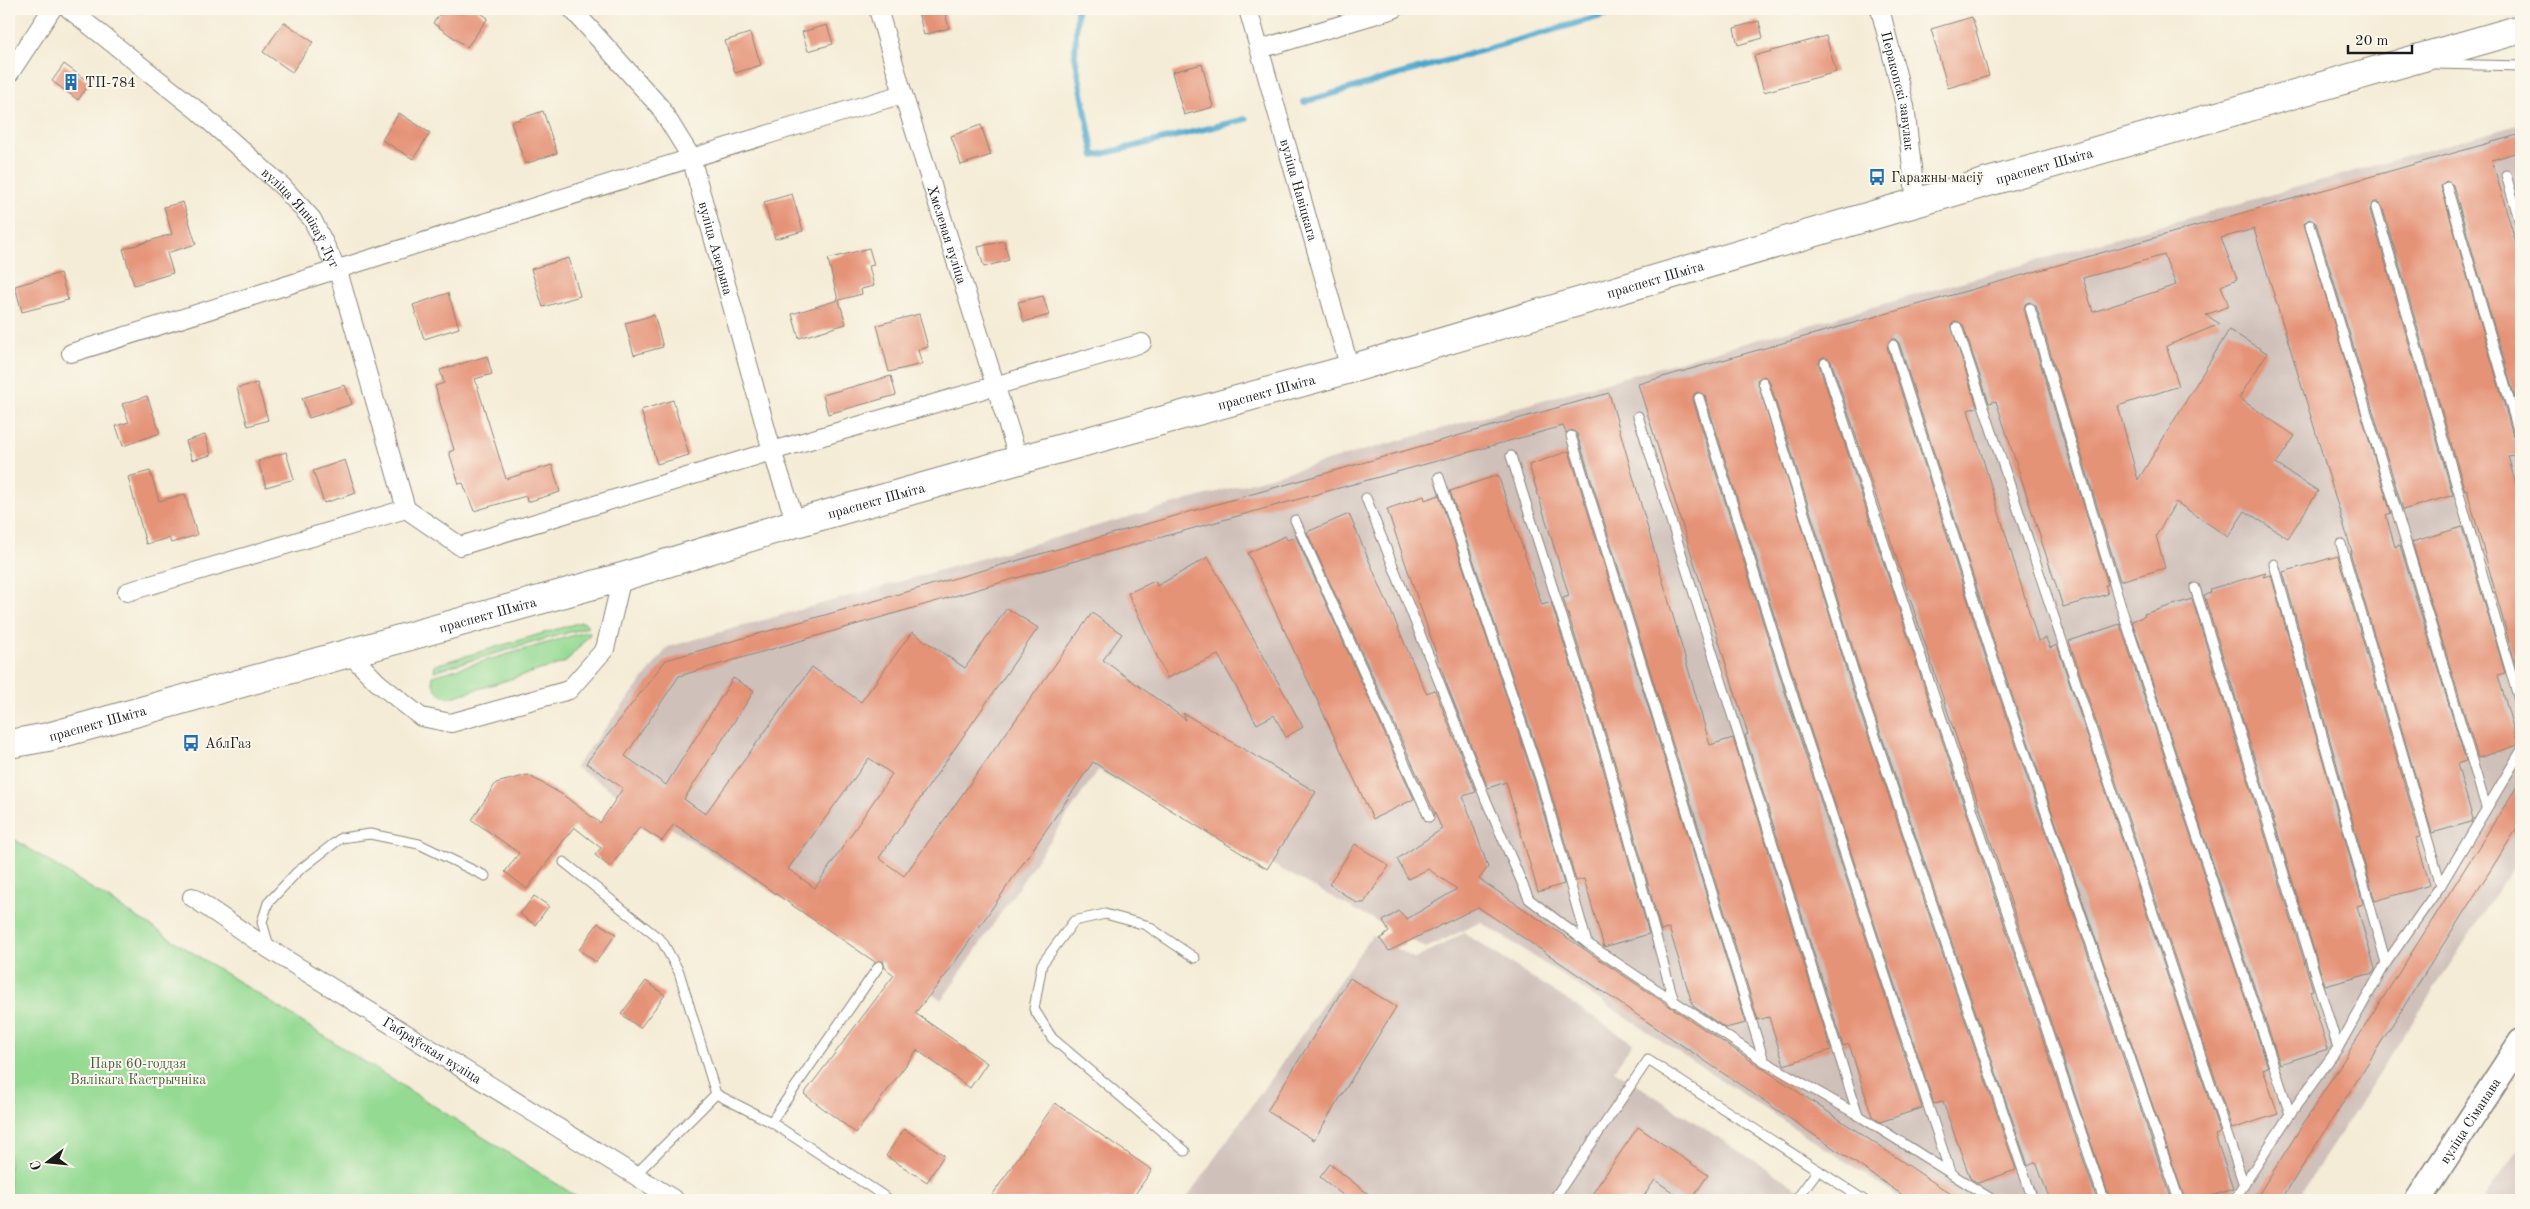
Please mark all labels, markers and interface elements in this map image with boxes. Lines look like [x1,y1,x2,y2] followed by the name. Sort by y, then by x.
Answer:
[2348,22,2411,54] scale bar
[1878,30,1916,151] street label: Перакопскі завулак
[2355,34,2389,49] text: 20 m
[61,72,81,92] building icon: ТП-784
[85,76,136,90] place label: ТП-784
[1277,138,1319,243] street label: вуліца Навіцкага
[1994,146,2095,187] street label: праспект Шміта
[259,165,341,270] street label: вуліца Яннікаў Луг
[1867,167,1887,187] bus stop icon: Гаражны масіў
[1891,171,1984,185] place label: Гаражны масіў
[924,184,969,286] street label: Хмелевая вуліца
[696,200,735,297] street label: вуліца Азерына
[1605,259,1706,301] street label: праспект Шміта
[1216,373,1317,413] street label: праспект Шміта
[826,481,927,522] street label: праспект Шміта
[438,595,538,636] street label: праспект Шміта
[47,704,148,744] street label: праспект Шміта
[181,733,201,753] bus stop icon: АблГаз
[205,737,251,751] place label: АблГаз
[380,1015,484,1087] street label: Габраўская вуліца
[70,1057,206,1087] park label: Парк 60-годдзя Вялікага Кастрычніка
[2438,1076,2504,1166] street label: вуліца Сіманава
[22,1136,72,1186] north arrow
[28,1159,44,1172] text: С

